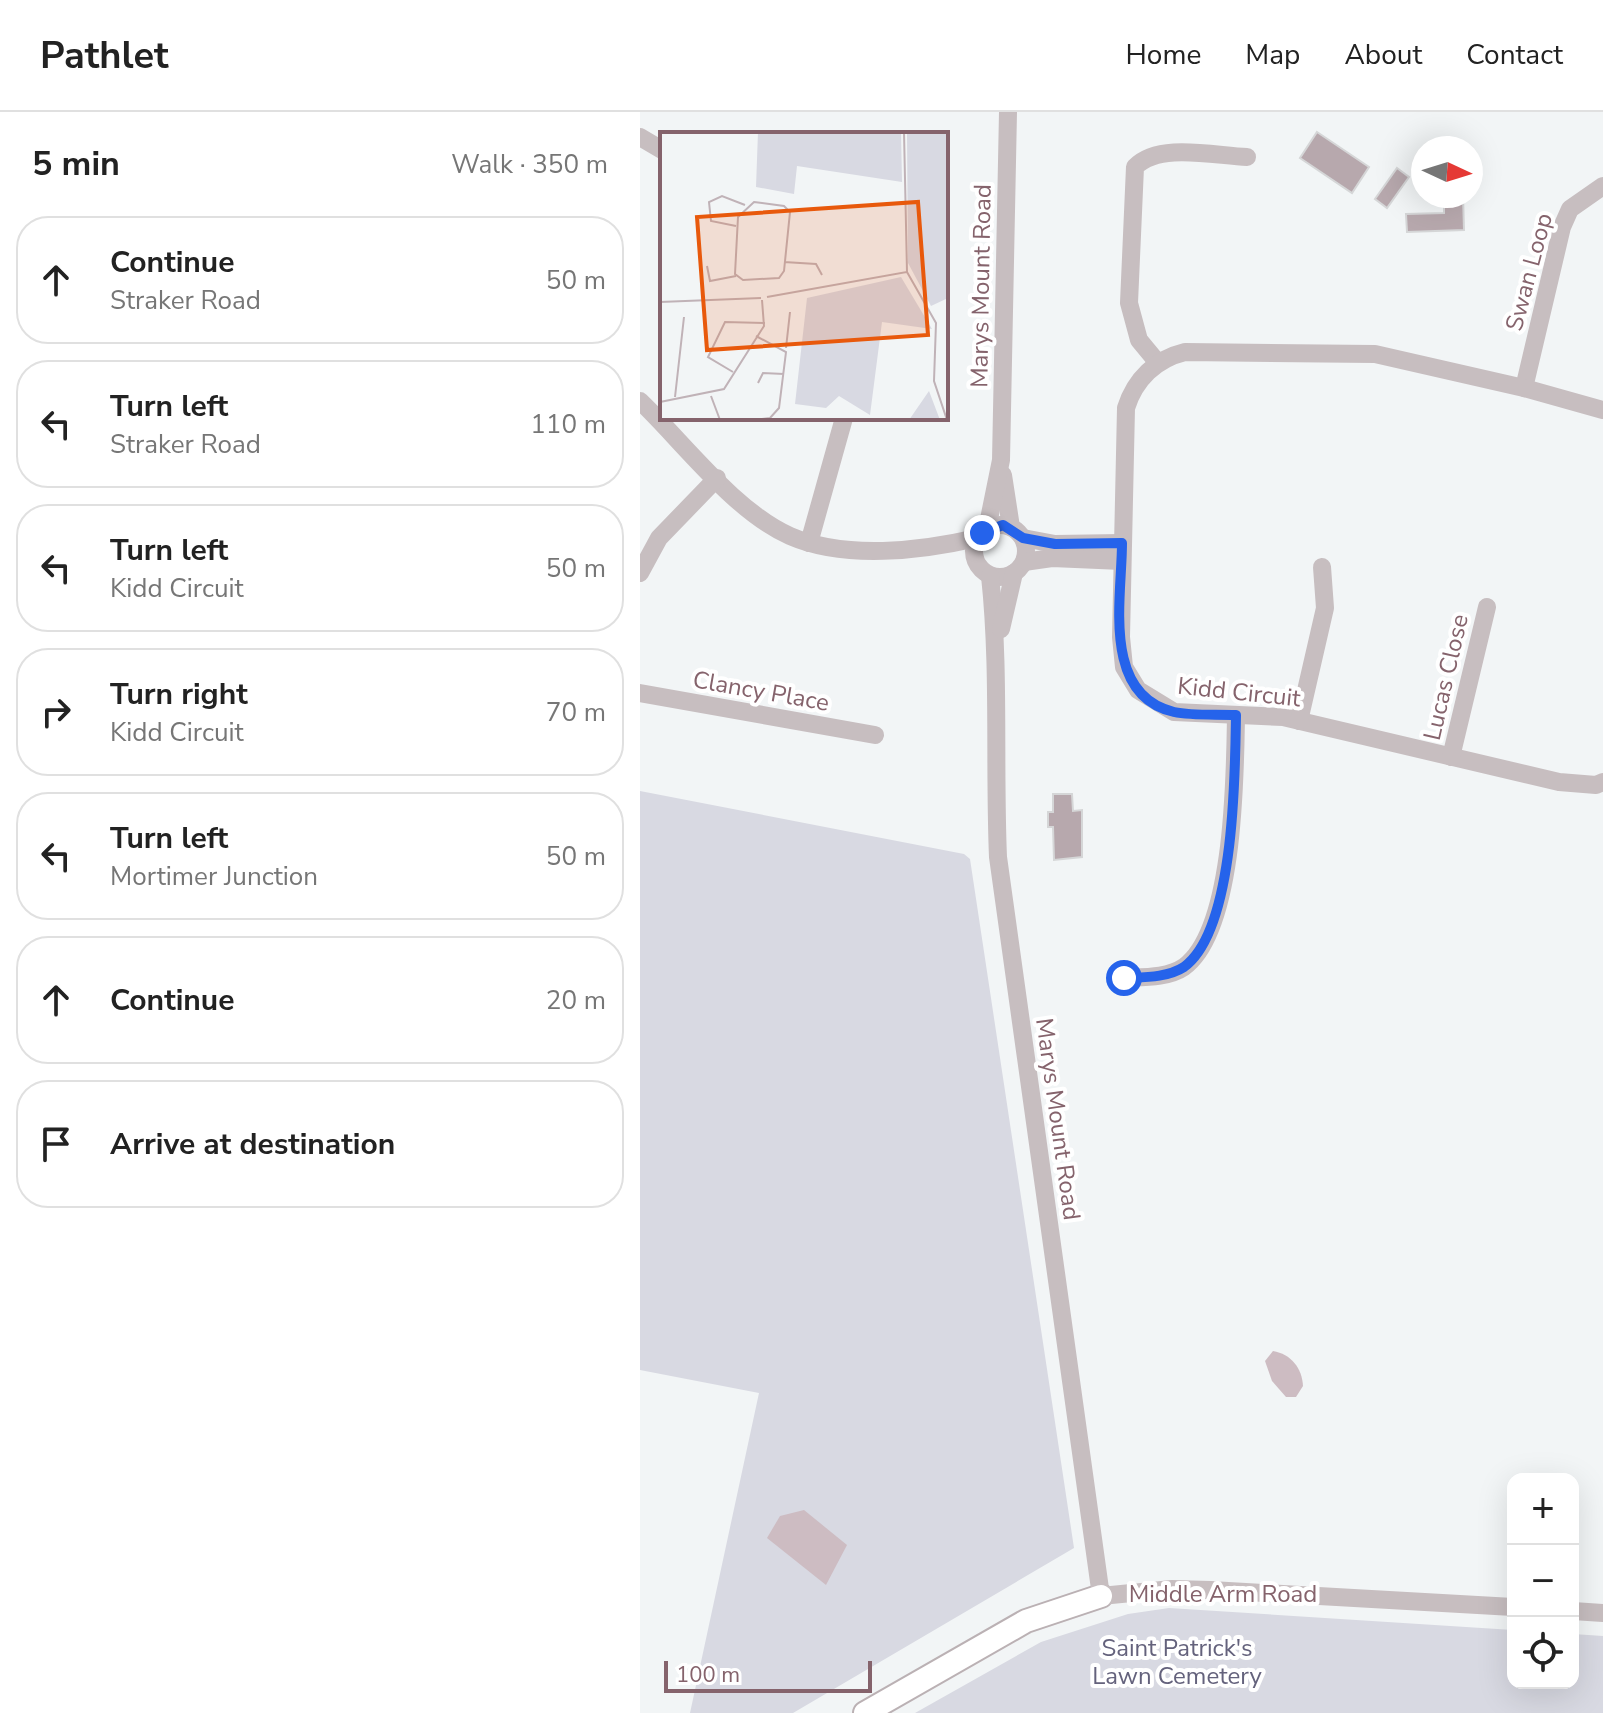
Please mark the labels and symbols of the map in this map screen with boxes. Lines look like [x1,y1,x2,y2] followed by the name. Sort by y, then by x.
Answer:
[660,132,948,420] inset map
[1411,136,1483,208] north arrow
[963,184,999,388] street label: Marys Mount Road
[1498,210,1560,334] street label: Swan Loop
[964,515,1000,551] route end
[1416,611,1476,743] street label: Lucas Close
[690,663,832,719] street label: Clancy Place
[1176,670,1303,714] street label: Kidd Circuit
[1106,960,1142,996] route start
[1028,1016,1088,1222] street label: Marys Mount Road
[1129,1578,1317,1610] street label: Middle Arm Road
[1092,1632,1263,1692] park label: Saint Patrick's Lawn Cemetery
[664,1657,872,1693] scale bar

